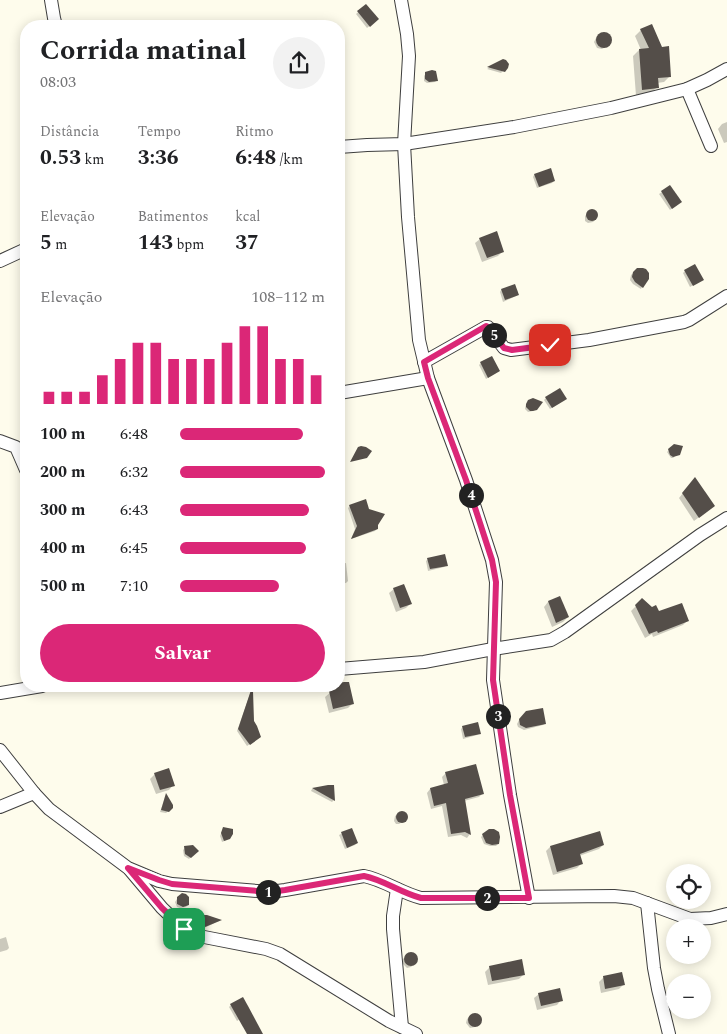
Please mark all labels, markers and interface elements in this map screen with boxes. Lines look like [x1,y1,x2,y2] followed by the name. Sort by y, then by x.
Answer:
[40,29,247,72] text: Corrida matinal
[273,37,325,89] button: share
[40,70,76,94] text: 08:03
[40,121,99,142] text: Distância
[138,121,181,142] text: Tempo
[235,121,274,142] text: Ritmo
[40,142,81,174] text: 0.53
[138,142,179,174] text: 3:36
[235,142,276,174] text: 6:48
[81,149,104,170] text: km
[276,149,303,170] text: /km
[40,206,95,227] text: Elevação
[138,206,209,227] text: Batimentos
[235,206,260,227] text: kcal
[40,227,52,259] text: 5
[138,227,173,259] text: 143
[235,227,259,259] text: 37
[52,234,67,255] text: m
[173,234,204,255] text: bpm
[40,285,103,309] text: Elevação
[251,285,325,309] text: 108–112 m
[482,322,506,348] pin: 5
[529,324,571,366] pin
[491,325,498,346] text: 5
[536,331,564,359] icon: check
[40,422,85,446] text: 100 m
[120,422,148,446] text: 6:48
[40,460,85,484] text: 200 m
[120,460,148,484] text: 6:32
[458,482,484,508] pin: 4
[468,485,475,506] text: 4
[40,498,85,522] text: 300 m
[120,498,148,522] text: 6:43
[40,536,85,560] text: 400 m
[120,536,148,560] text: 6:45
[40,574,85,598] text: 500 m
[120,574,148,598] text: 7:10
[40,624,325,682] button: Salvar
[486,704,510,728] pin: 3
[495,706,502,727] text: 3
[666,864,711,1019] map controls
[666,864,711,909] button: locate
[256,880,280,904] pin: 1
[265,882,272,903] text: 1
[474,886,500,910] pin: 2
[484,888,491,909] text: 2
[163,908,205,950] pin
[170,915,198,943] icon: arrive
[666,919,711,964] button: +
[666,974,711,1019] button: −

